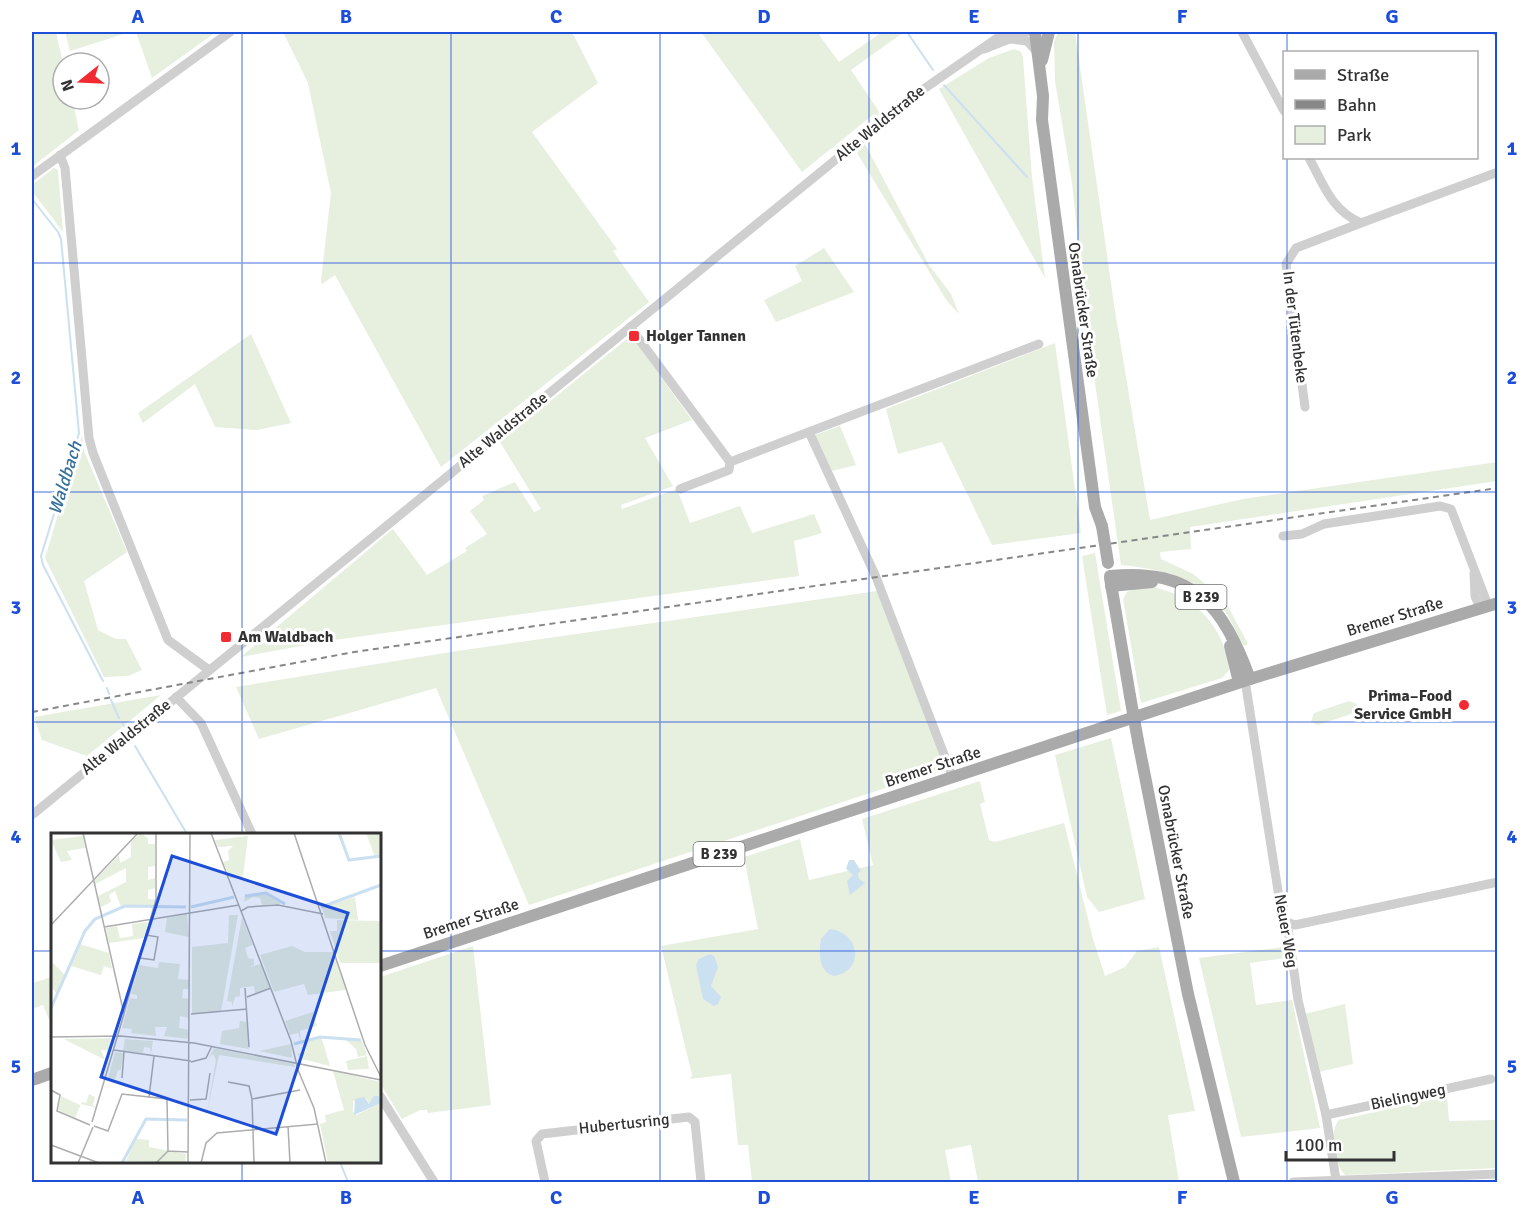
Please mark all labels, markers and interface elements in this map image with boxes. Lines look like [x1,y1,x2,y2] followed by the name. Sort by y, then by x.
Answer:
[132,4,145,29] text: A
[340,4,352,29] text: B
[550,4,562,29] text: C
[757,4,771,29] text: D
[968,4,980,29] text: E
[1177,4,1188,29] text: F
[1385,4,1399,29] text: G
[51,51,111,111] north arrow
[1283,51,1478,159] legend
[1337,64,1389,86] text: Straße
[56,77,79,94] text: N
[831,81,929,165] street label: Alte Waldstraße
[1337,94,1377,116] text: Bahn
[1337,124,1372,146] text: Park
[11,136,22,161] text: 1
[1507,136,1518,161] text: 1
[1064,241,1102,379] street label: Osnabrücker Straße
[1278,270,1312,384] street label: In der Tütenbeke
[646,326,746,346] place label: Holger Tannen
[627,329,641,343] marker: Holger Tannen
[11,365,21,390] text: 2
[1507,365,1517,390] text: 2
[454,388,552,472] street label: Alte Waldstraße
[43,438,87,517] water label: Waldbach
[1176,585,1226,609] road number: B 239
[1344,593,1446,641] street label: Bremer Straße
[11,595,21,620] text: 3
[1507,595,1517,620] text: 3
[238,627,334,647] place label: Am Waldbach
[219,630,233,644] marker: Am Waldbach
[1354,686,1452,724] place label: Prima–Food Service GmbH
[77,695,175,779] street label: Alte Waldstraße
[1457,698,1471,712] marker: Prima–Food Service GmbH
[883,742,983,792] street label: Bremer Straße
[1153,783,1199,921] street label: Osnabrücker Straße
[11,824,22,849] text: 4
[1507,824,1518,849] text: 4
[51,833,381,1163] inset map
[694,842,744,866] road number: B 239
[1270,893,1302,969] street label: Neuer Weg
[421,894,521,944] street label: Bremer Straße
[11,1054,21,1079] text: 5
[1507,1054,1517,1079] text: 5
[1369,1079,1447,1115] street label: Bielingweg
[578,1109,670,1139] street label: Hubertusring
[1286,1124,1394,1162] scale bar
[1295,1134,1342,1156] text: 100 m
[132,1185,145,1210] text: A
[340,1185,352,1210] text: B
[550,1185,562,1210] text: C
[757,1185,771,1210] text: D
[968,1185,980,1210] text: E
[1177,1185,1188,1210] text: F
[1385,1185,1399,1210] text: G

